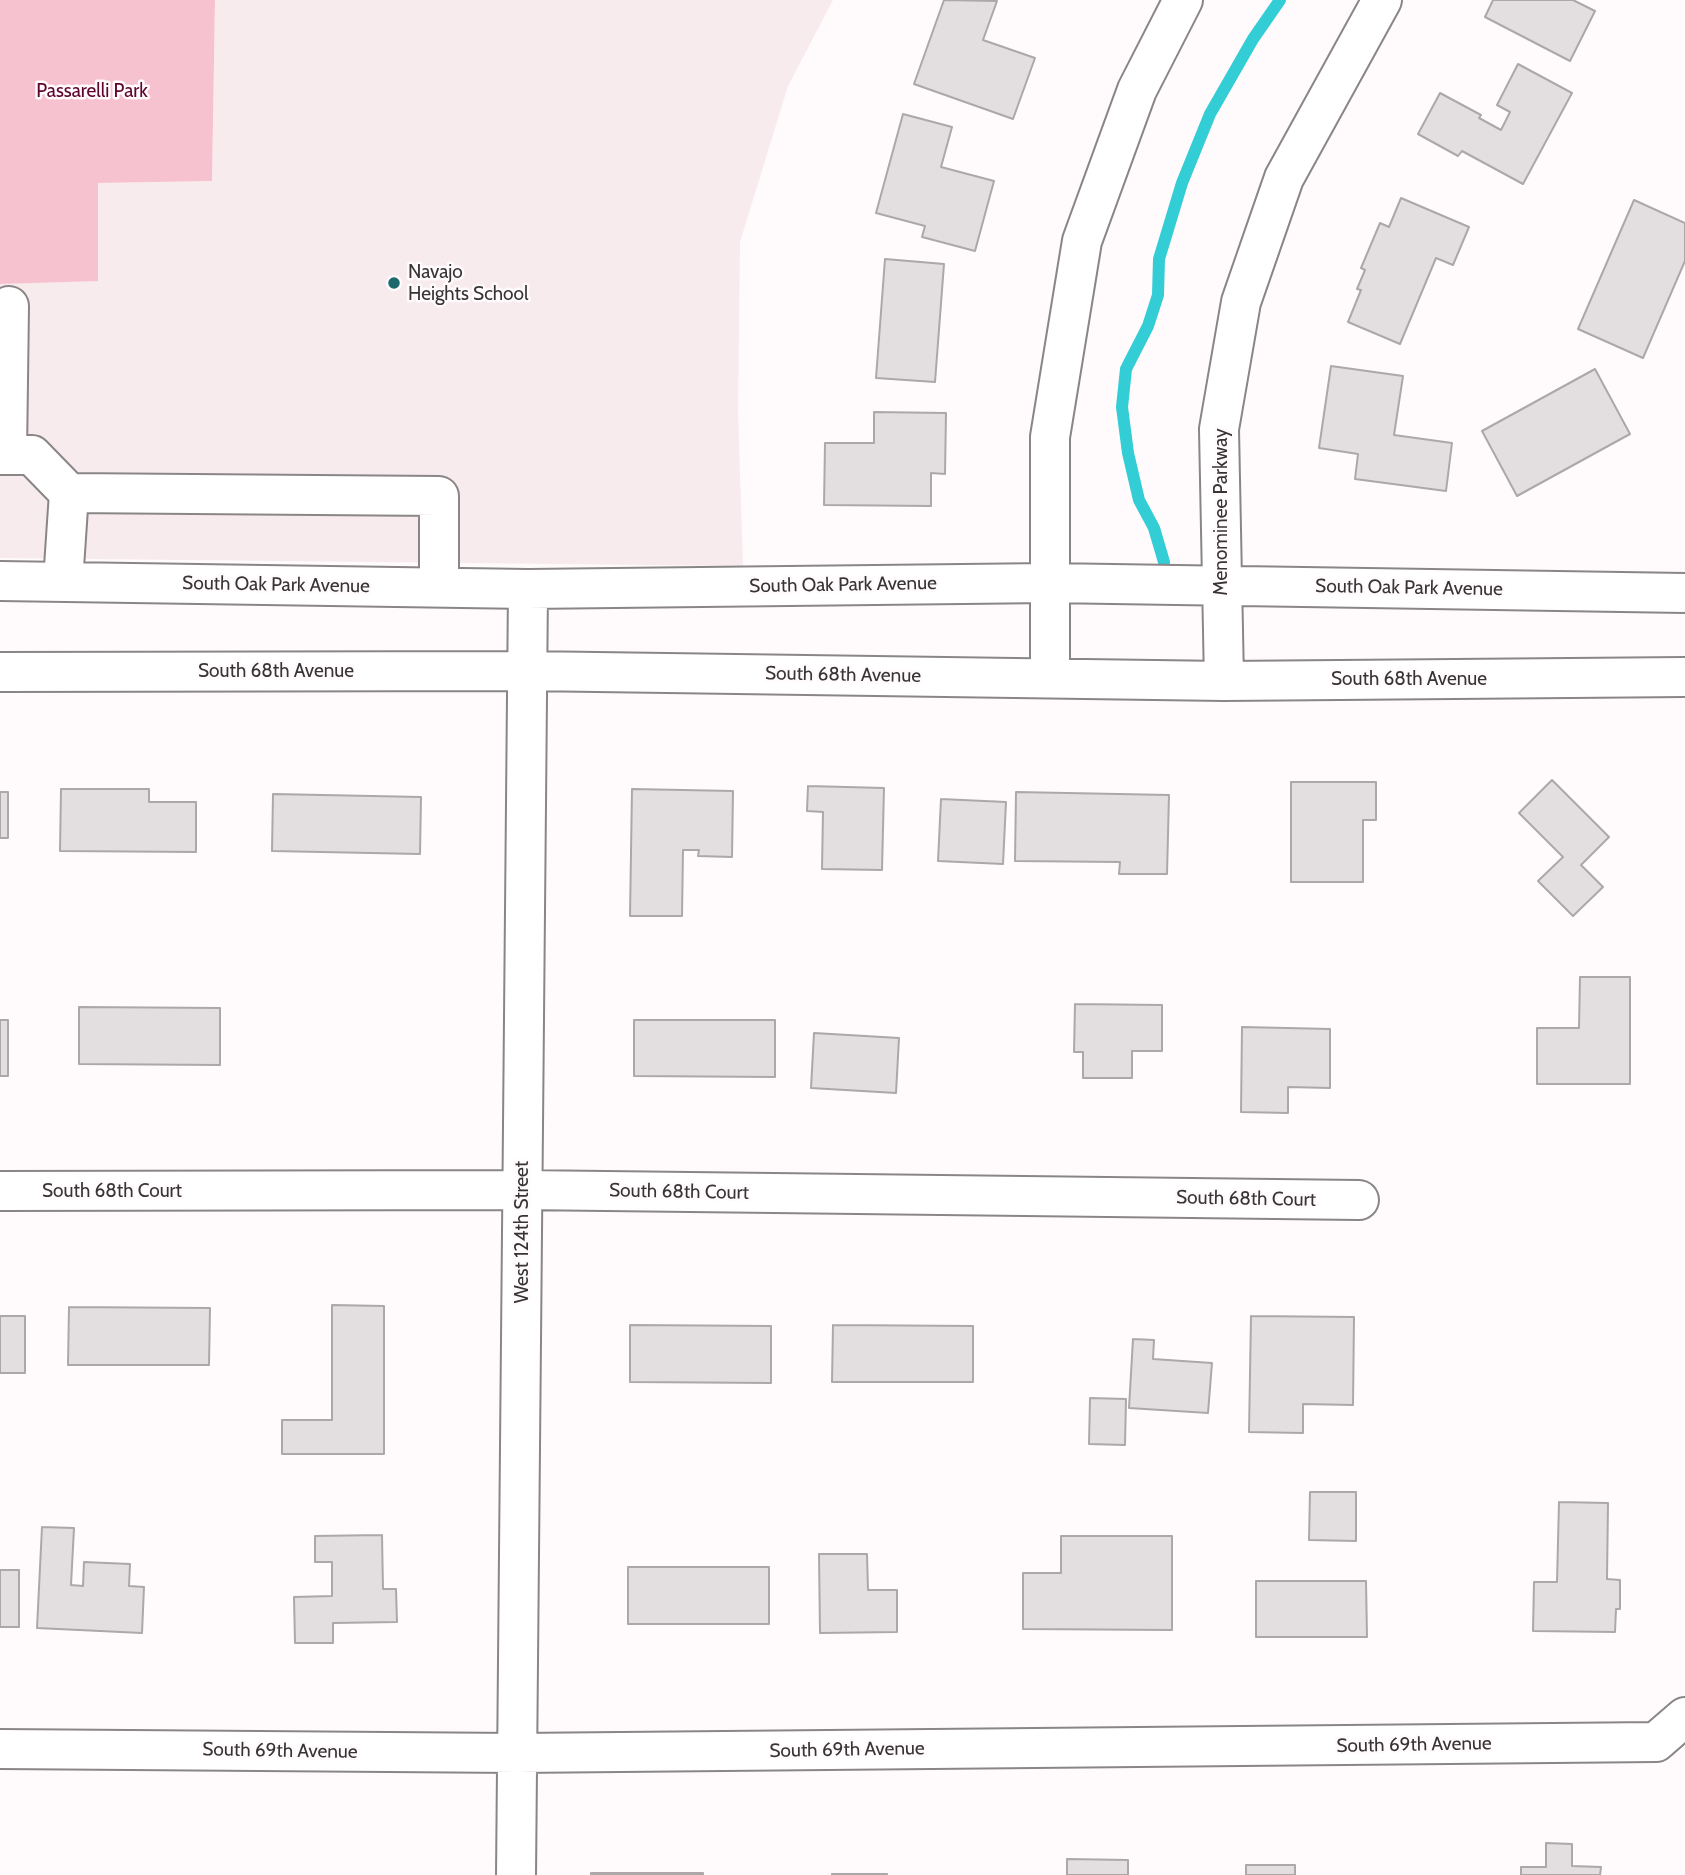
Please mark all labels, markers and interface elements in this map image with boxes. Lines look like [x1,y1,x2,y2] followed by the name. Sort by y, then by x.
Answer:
[36,80,148,102] park label: Passarelli Park
[408,261,528,305] place label: Navajo Heights School
[386,275,402,291] marker: Navajo Heights School
[1210,428,1232,596] street label: Menominee Parkway
[182,572,370,598] street label: South Oak Park Avenue
[749,572,937,598] street label: South Oak Park Avenue
[1315,575,1503,601] street label: South Oak Park Avenue
[198,660,354,682] street label: South 68th Avenue
[765,662,921,688] street label: South 68th Avenue
[1331,668,1487,690] street label: South 68th Avenue
[511,1161,533,1303] street label: West 124th Street
[609,1179,749,1205] street label: South 68th Court
[42,1180,182,1202] street label: South 68th Court
[1176,1186,1316,1212] street label: South 68th Court
[1336,1732,1492,1758] street label: South 69th Avenue
[769,1737,925,1763] street label: South 69th Avenue
[202,1738,358,1764] street label: South 69th Avenue

